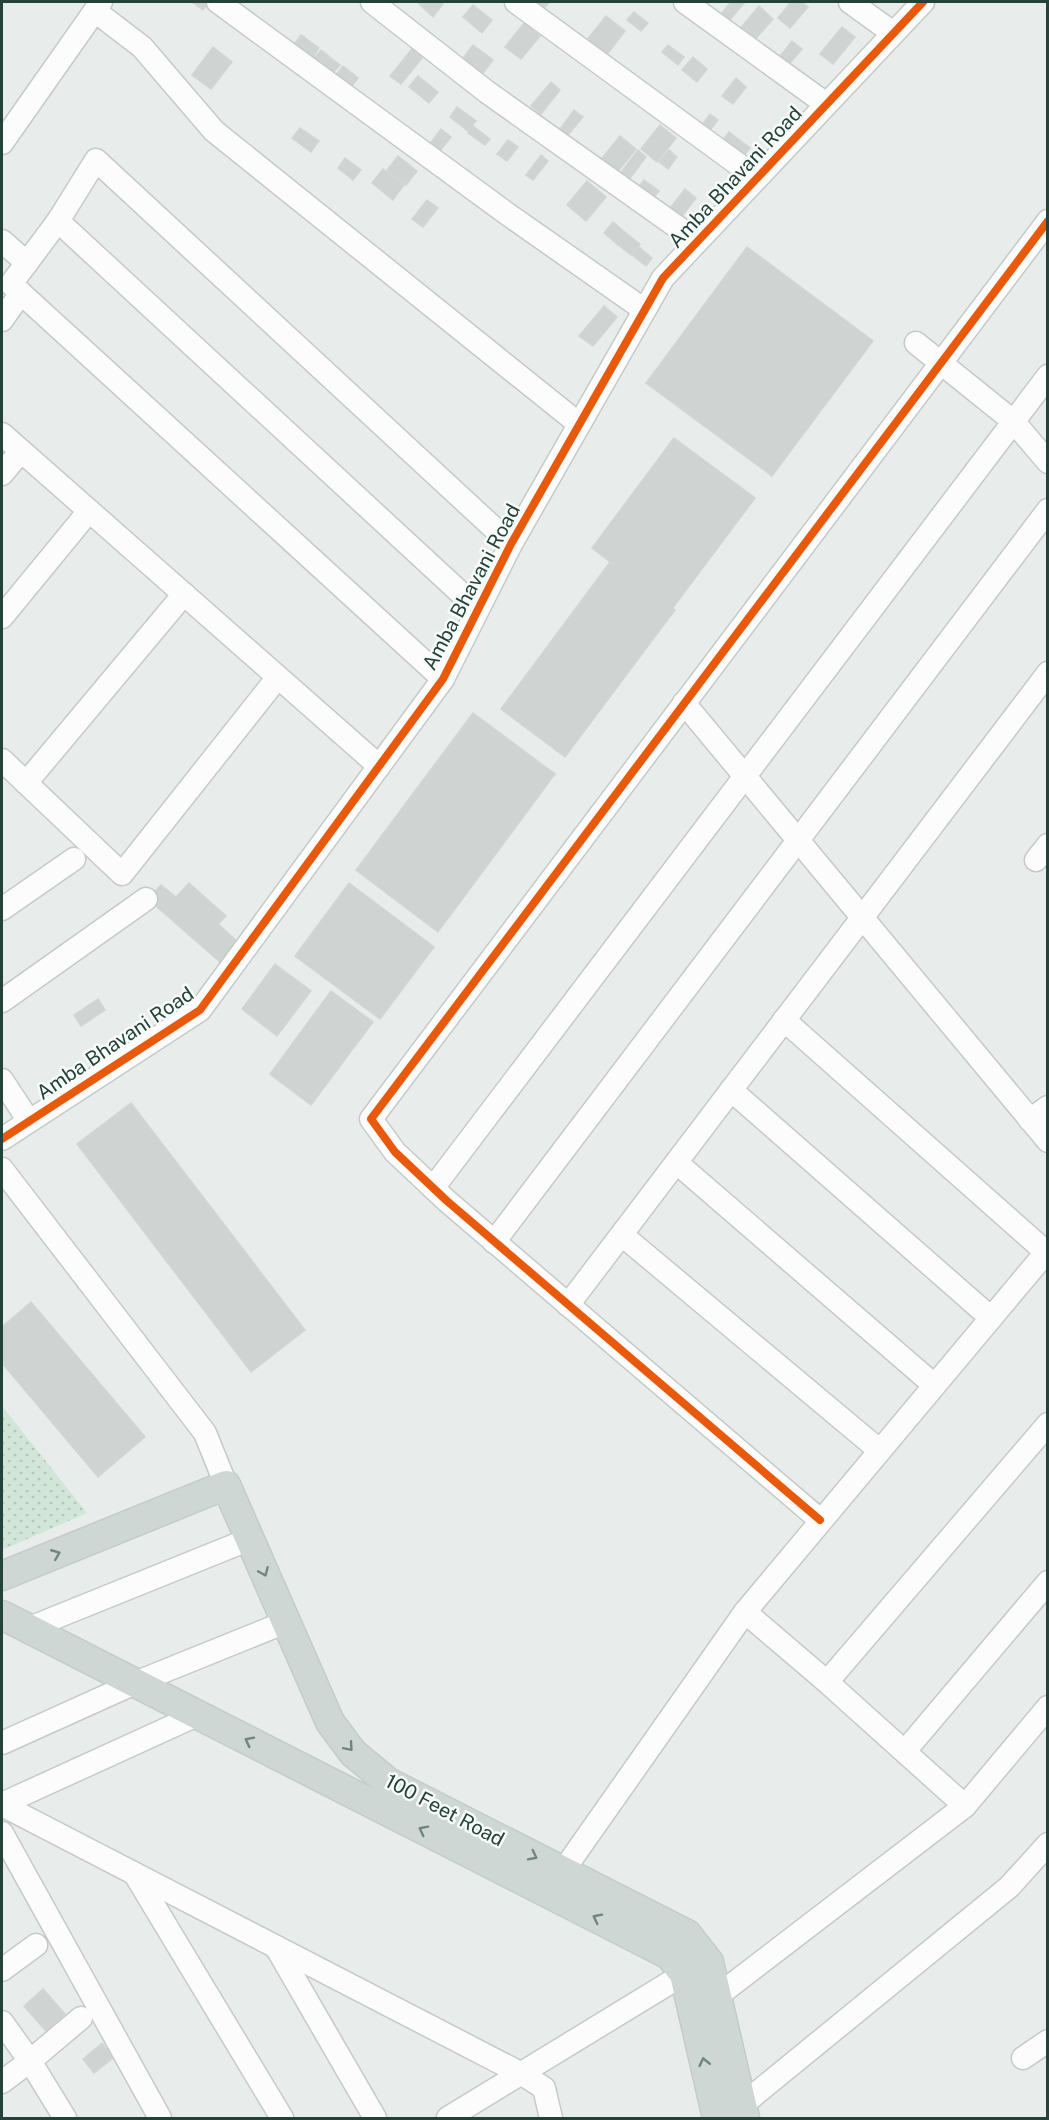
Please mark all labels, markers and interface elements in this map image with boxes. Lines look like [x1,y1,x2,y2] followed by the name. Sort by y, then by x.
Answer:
[663,101,807,253] street label: Amba Bhavani Road
[417,500,525,674] street label: Amba Bhavani Road
[32,981,198,1105] street label: Amba Bhavani Road
[49,1549,60,1561] one-way arrow
[257,1566,269,1577] one-way arrow
[244,1737,255,1749] one-way arrow
[341,1740,352,1751] one-way arrow
[381,1769,509,1851] street label: 100 Feet Road
[418,1826,429,1837] one-way arrow
[527,1849,538,1860] one-way arrow
[592,1914,603,1926] one-way arrow
[698,2057,711,2067] one-way arrow

